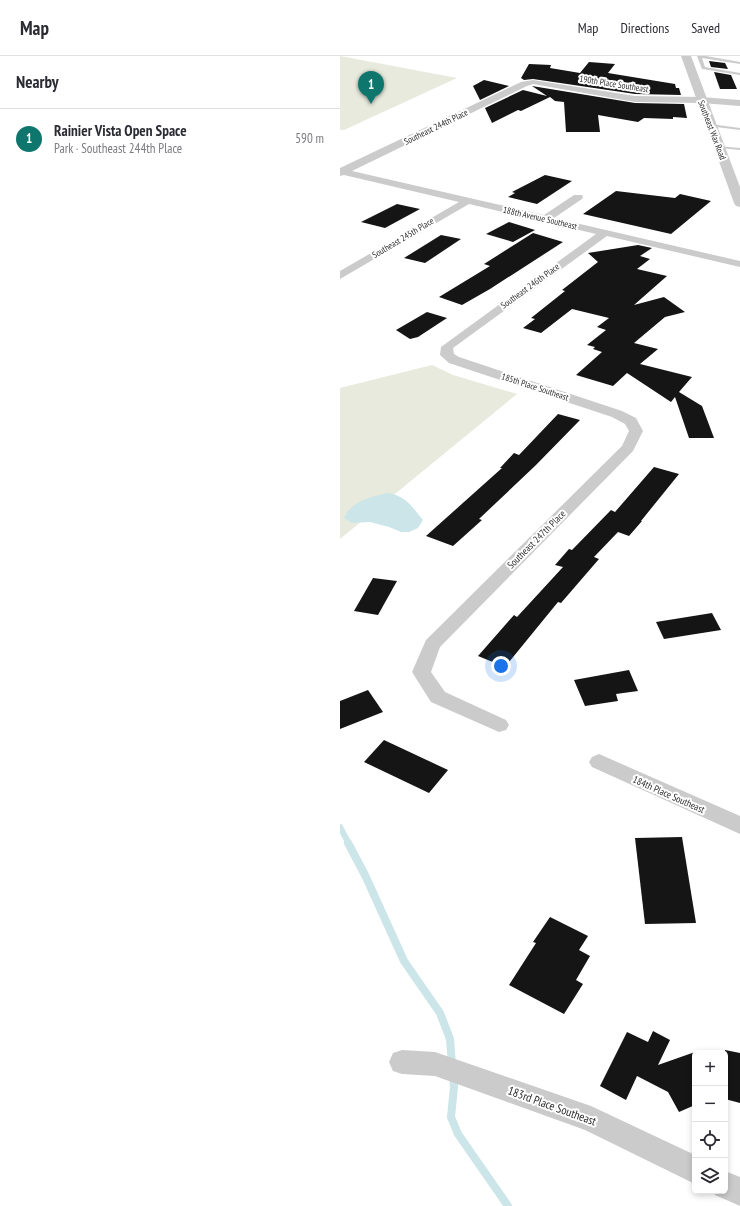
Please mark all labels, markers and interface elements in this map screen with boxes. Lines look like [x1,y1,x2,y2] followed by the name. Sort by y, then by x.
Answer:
[20,16,49,40] text: Map
[578,19,598,37] text: Map
[620,19,669,37] text: Directions
[691,19,720,37] text: Saved
[16,71,59,93] text: Nearby
[358,71,384,104] pin: 1
[579,73,650,94] street label: 190th Place Southeast
[696,99,729,161] street label: Southeast Wax Road
[402,106,470,147] street label: Southeast 244th Place
[54,121,187,140] text: Rainier Vista Open Space
[26,130,32,147] text: 1
[295,130,324,147] text: 590 m
[54,140,182,157] text: Park · Southeast 244th Place
[502,204,579,232] street label: 188th Avenue Southeast
[370,215,436,260] street label: Southeast 245th Place
[498,260,561,311] street label: Southeast 246th Place
[500,371,571,403] street label: 185th Place Southeast
[504,507,568,571] street label: Southeast 247th Place
[491,656,511,676] your location
[631,773,707,816] street label: 184th Place Southeast
[692,1050,728,1194] map controls
[692,1050,728,1086] button: +
[506,1083,599,1129] street label: 183rd Place Southeast
[692,1086,728,1122] button: −
[692,1122,728,1158] button: locate
[692,1158,728,1194] button: layers

